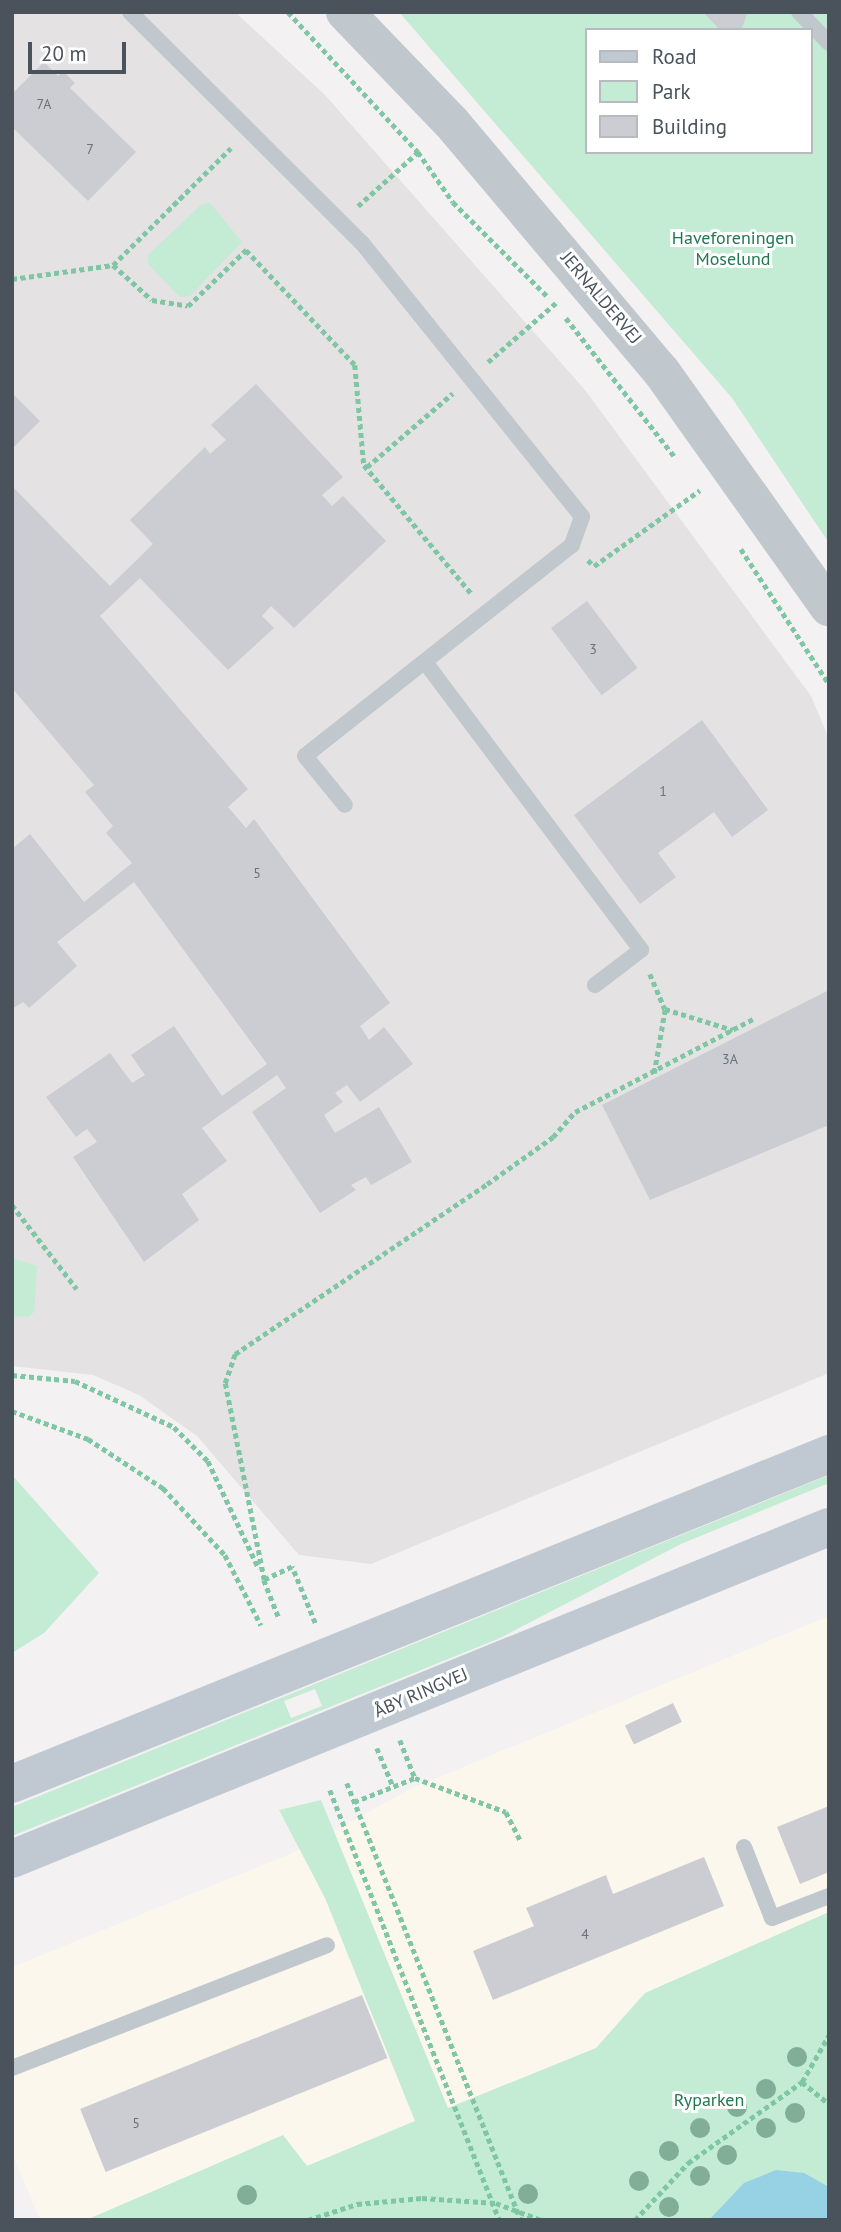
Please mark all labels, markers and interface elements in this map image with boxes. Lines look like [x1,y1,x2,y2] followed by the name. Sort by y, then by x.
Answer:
[32,28,130,72] scale bar
[586,28,813,154] legend
[41,40,87,67] text: 20 m
[652,43,696,70] text: Road
[652,78,691,105] text: Park
[36,96,52,112] house number: 7A
[652,113,727,140] text: Building
[86,141,94,157] house number: 7
[672,228,794,270] park label: Haveforeningen Moselund
[556,247,646,349] street label: JERNALDERVEJ
[589,641,597,657] house number: 3
[659,783,667,799] house number: 1
[253,865,261,881] house number: 5
[722,1051,738,1067] house number: 3A
[371,1664,471,1722] street label: ÅBY RINGVEJ
[581,1926,589,1942] house number: 4
[674,2089,744,2111] park label: Ryparken
[132,2115,140,2131] house number: 5

